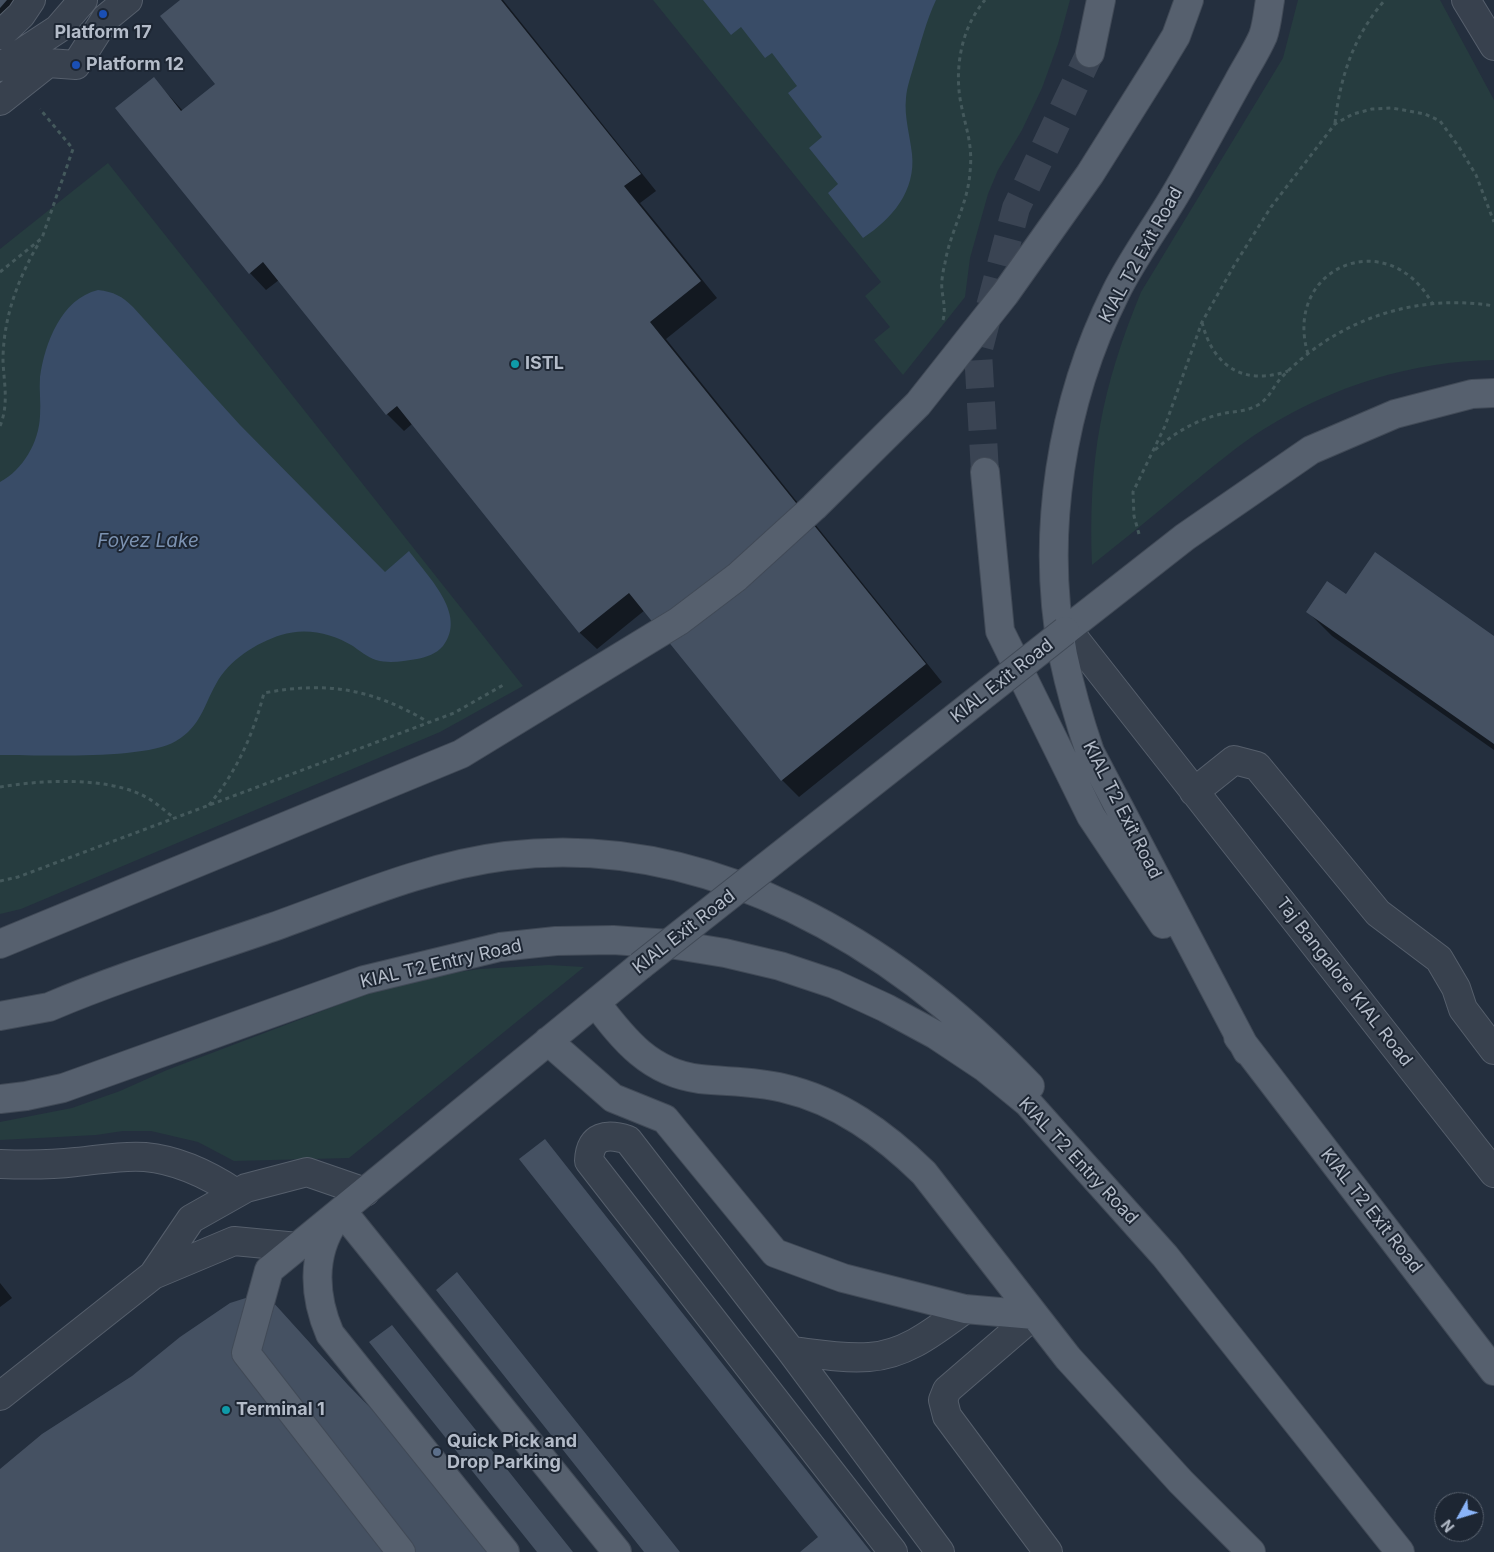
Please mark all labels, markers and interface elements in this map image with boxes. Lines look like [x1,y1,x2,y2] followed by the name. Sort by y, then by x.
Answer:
[97,8,109,20] marker: Platform 17
[54,22,152,44] place label: Platform 17
[86,54,184,76] place label: Platform 12
[70,59,82,71] marker: Platform 12
[1095,183,1187,327] street label: KIAL T2 Exit Road
[525,353,564,375] place label: ISTL
[509,358,521,370] marker: ISTL
[97,530,199,552] water label: Foyez Lake
[947,634,1057,728] street label: KIAL Exit Road
[1078,738,1166,882] street label: KIAL T2 Exit Road
[629,885,739,979] street label: KIAL Exit Road
[1271,893,1417,1071] street label: Taj Bangalore KIAL Road
[358,935,524,993] street label: KIAL T2 Entry Road
[1014,1093,1142,1229] street label: KIAL T2 Entry Road
[1316,1145,1426,1277] street label: KIAL T2 Exit Road
[236,1399,325,1421] place label: Terminal 1
[220,1404,232,1416] marker: Terminal 1
[447,1431,577,1474] place label: Quick Pick and Drop Parking
[431,1446,443,1458] marker: Quick Pick and Drop Parking
[1434,1492,1484,1542] north arrow
[1438,1517,1458,1536] text: N

